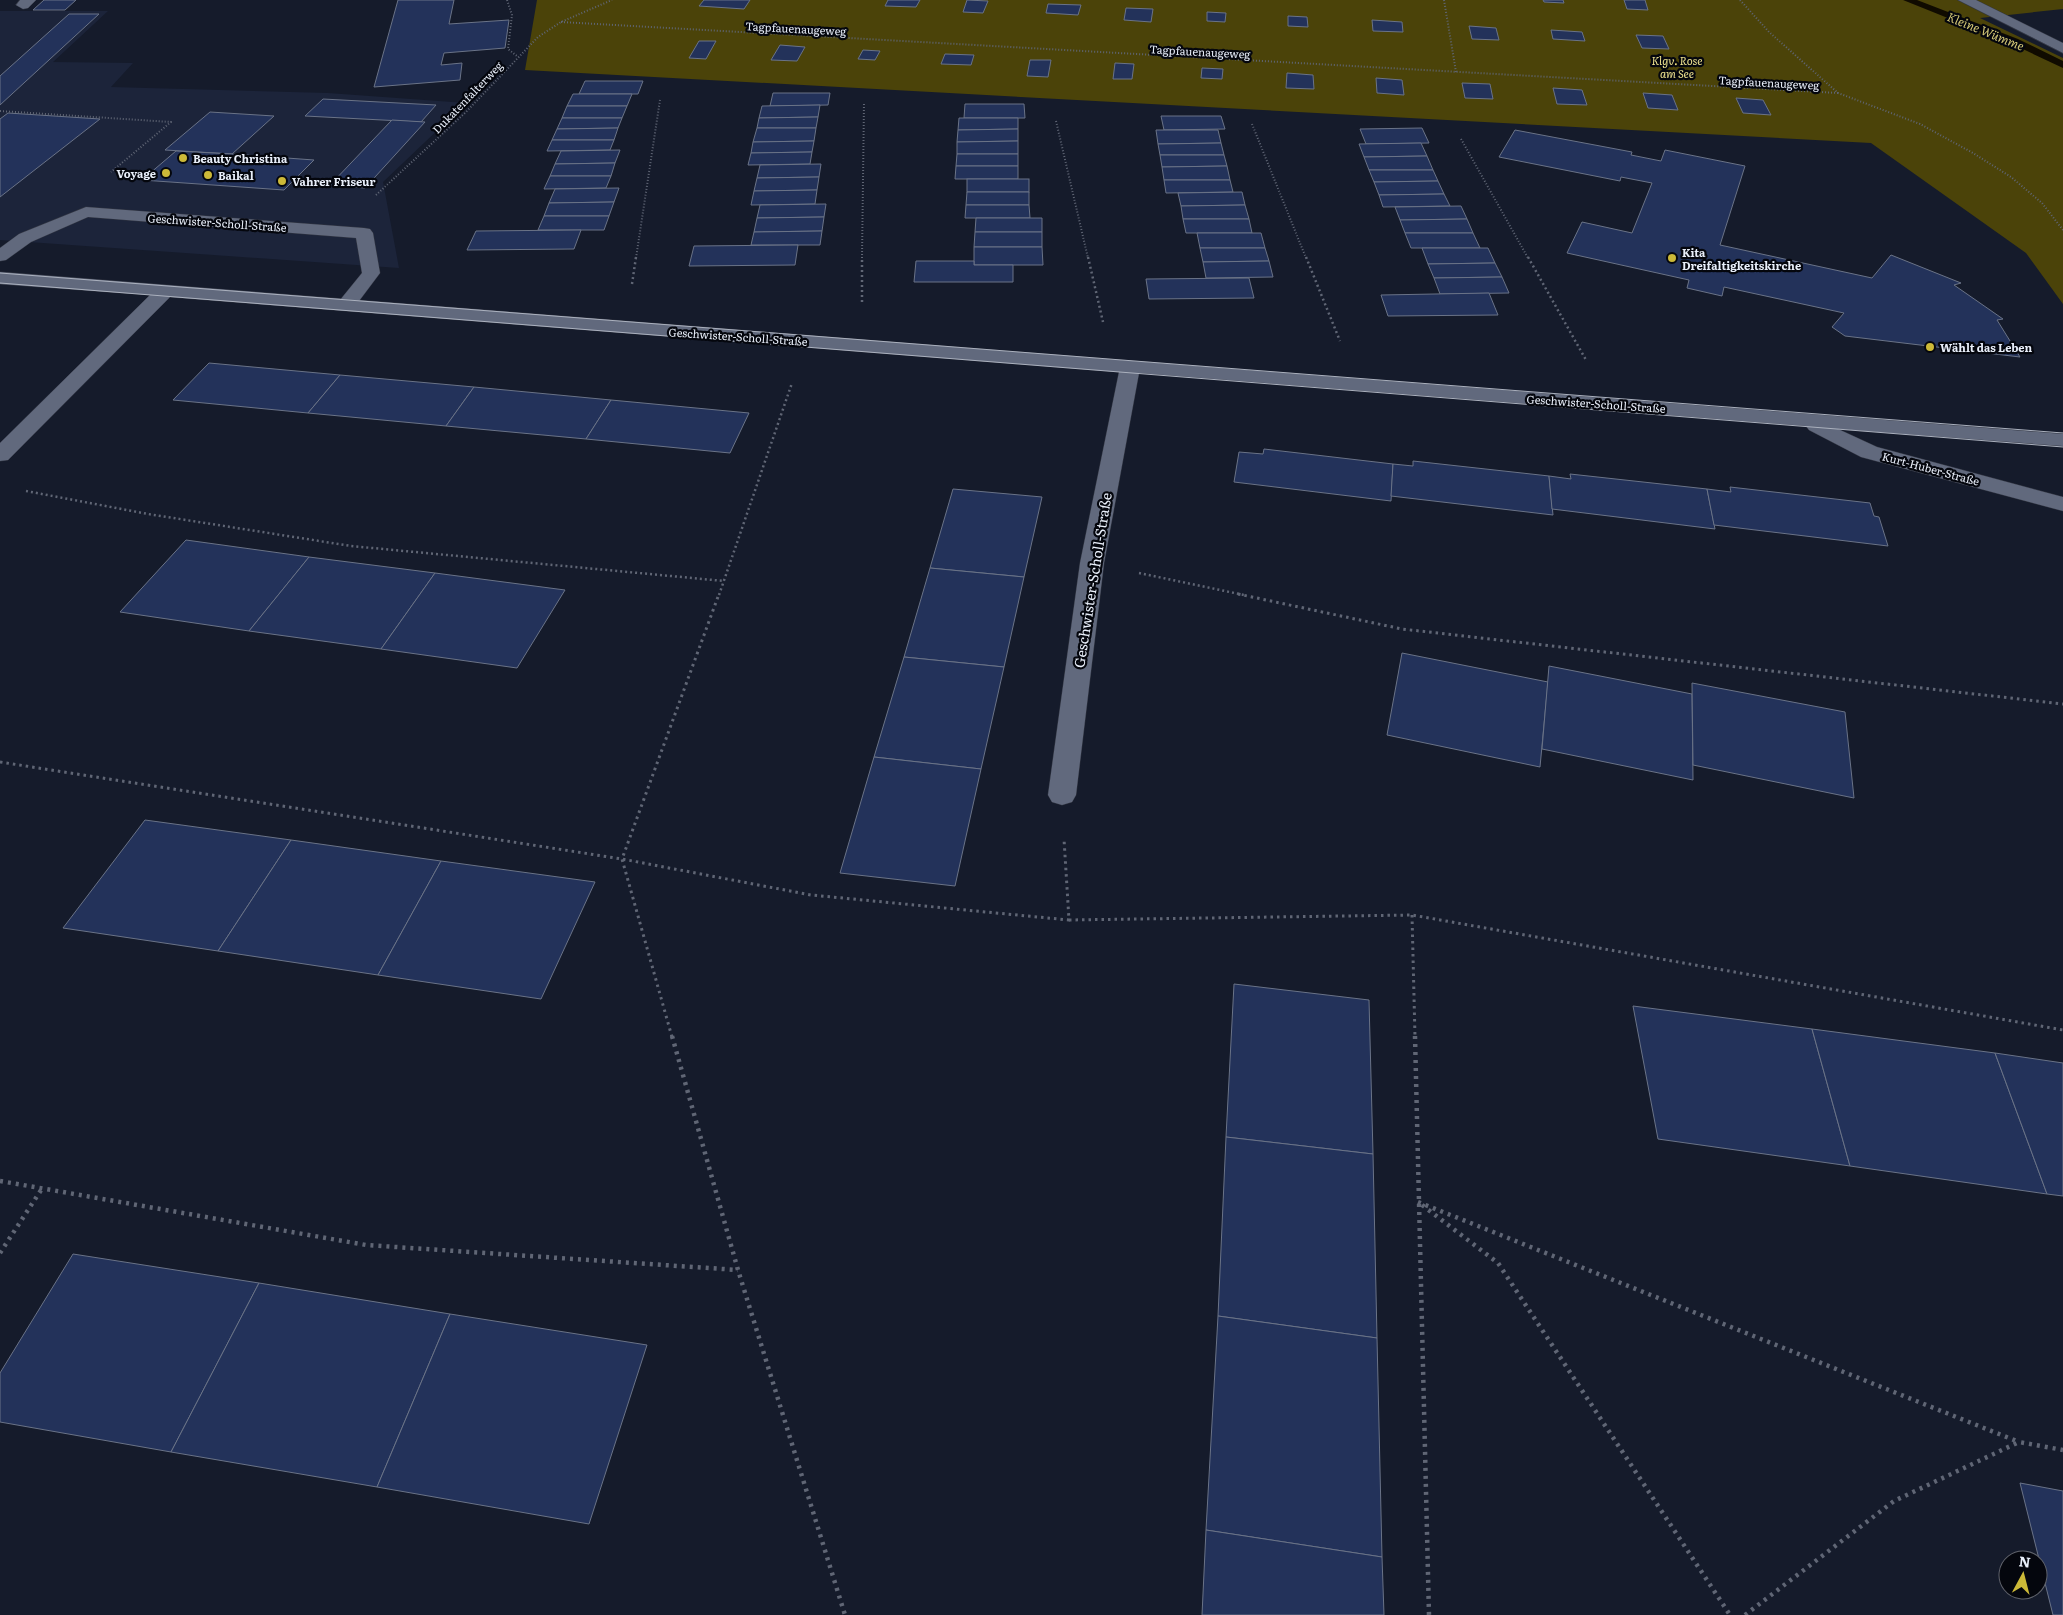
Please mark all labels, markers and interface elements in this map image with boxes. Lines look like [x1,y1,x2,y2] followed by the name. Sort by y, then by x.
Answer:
[1945,7,2027,55] water label: Kleine Wümme
[745,17,848,39] street label: Tagpfauenaugeweg
[1149,40,1252,62] street label: Tagpfauenaugeweg
[1652,52,1702,81] park label: Klgv. Rose am See
[428,57,506,137] street label: Dukatenfalterweg
[1718,71,1821,93] street label: Tagpfauenaugeweg
[193,150,288,166] place label: Beauty Christina
[177,152,189,164] marker: Beauty Christina
[117,165,156,181] place label: Voyage
[160,167,172,179] marker: Voyage
[218,167,254,183] place label: Baikal
[202,169,214,181] marker: Baikal
[292,173,375,189] place label: Vahrer Friseur
[276,175,288,187] marker: Vahrer Friseur
[147,209,287,235] street label: Geschwister-Scholl-Straße
[1682,244,1801,273] place label: Kita Dreifaltigkeitskirche
[1666,252,1678,264] marker: Kita Dreifaltigkeitskirche
[668,323,808,349] street label: Geschwister-Scholl-Straße
[1940,339,2032,355] place label: Wählt das Leben
[1924,341,1936,353] marker: Wählt das Leben
[1526,390,1666,416] street label: Geschwister-Scholl-Straße
[1881,447,1982,489] street label: Kurt-Huber-Straße
[1068,491,1116,669] street label: Geschwister-Scholl-Straße
[1998,1550,2048,1600] north arrow
[2018,1550,2032,1572] text: N

